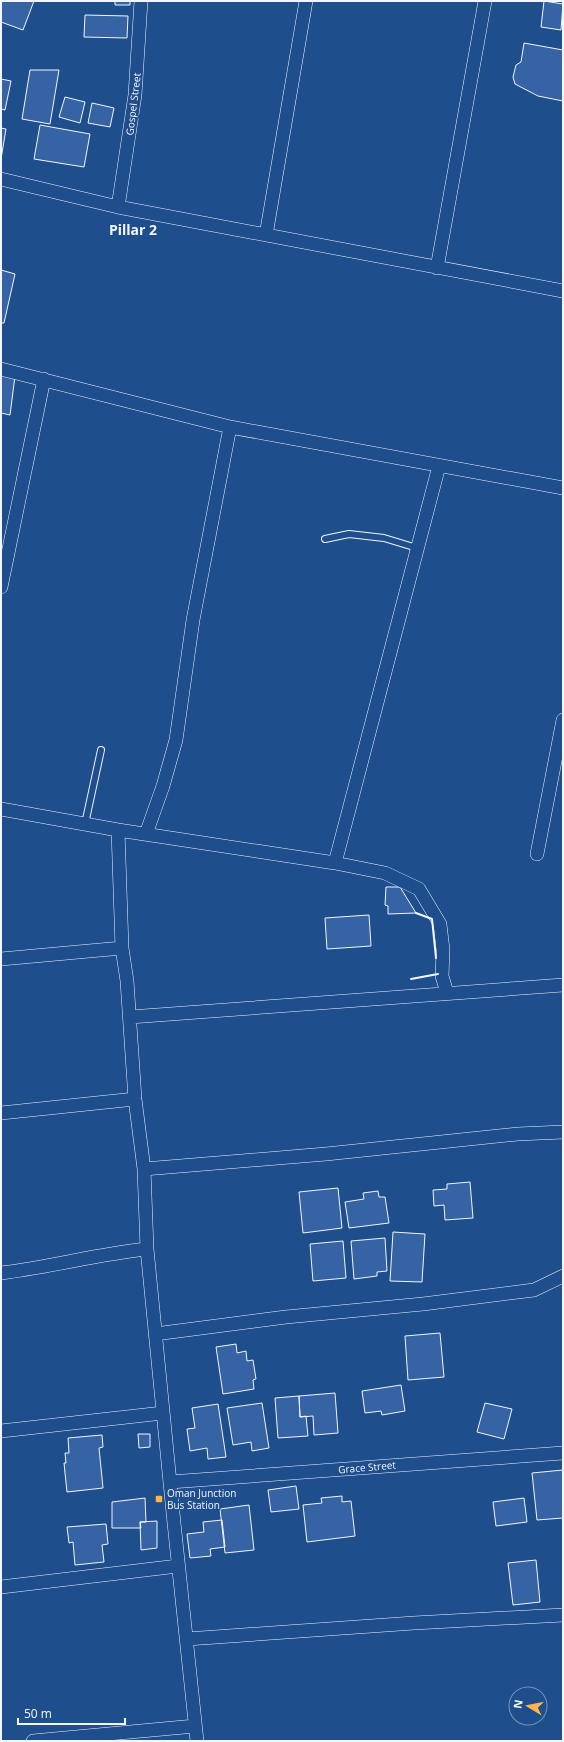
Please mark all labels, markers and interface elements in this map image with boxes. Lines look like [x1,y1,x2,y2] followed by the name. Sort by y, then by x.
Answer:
[122,72,144,136] street label: Gospel Street
[109,220,157,239] district label: Pillar 2
[338,1457,397,1476] street label: Grace Street
[167,1486,236,1512] place label: Oman Junction Bus Station
[154,1494,164,1504] marker: Oman Junction Bus Station
[508,1686,548,1726] north arrow
[509,1698,526,1710] text: N
[18,1700,125,1726] scale bar
[24,1705,52,1722] text: 50 m

